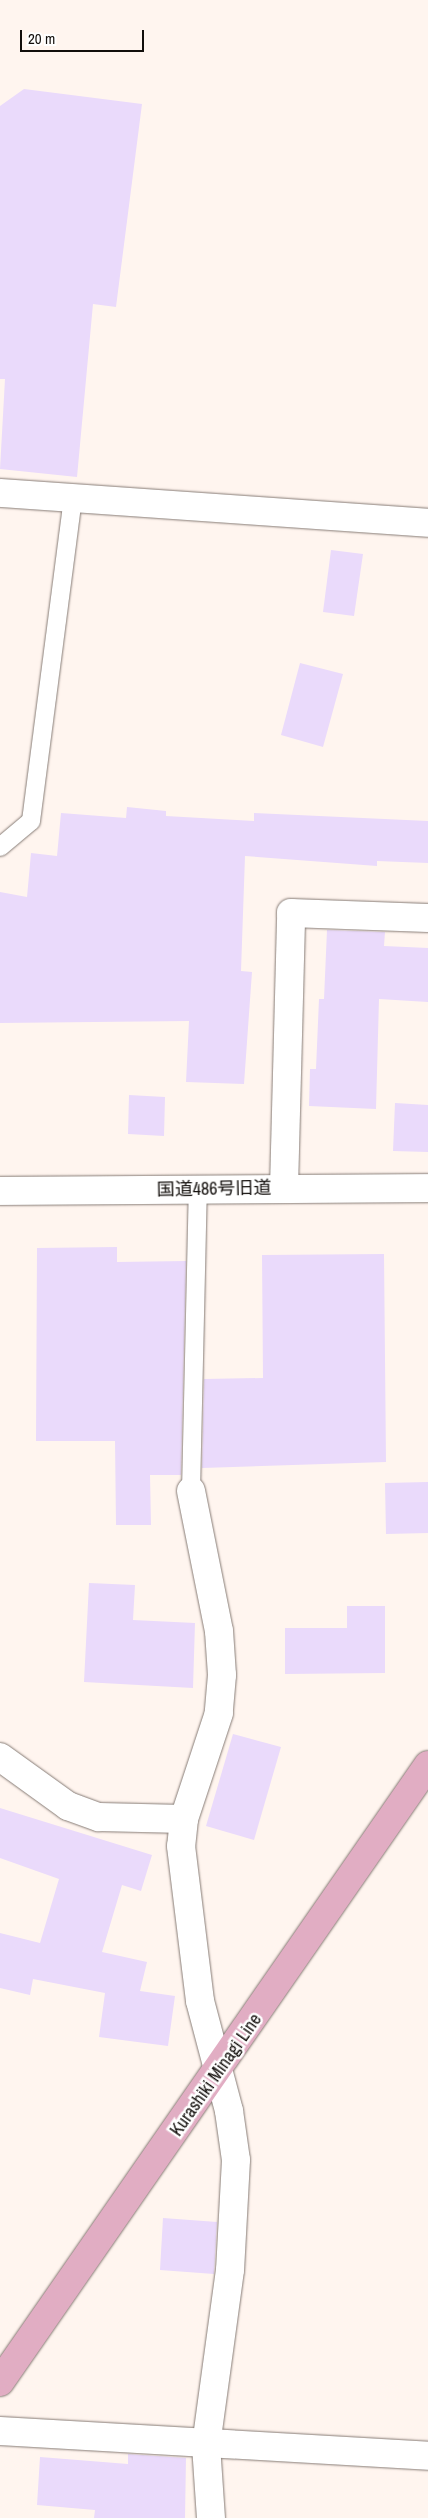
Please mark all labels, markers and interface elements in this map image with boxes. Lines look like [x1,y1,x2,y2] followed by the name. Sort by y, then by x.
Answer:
[22,20,146,52] scale bar
[28,28,55,49] text: 20 m
[157,1177,271,1201] street label: 国道486号旧道
[166,2010,266,2140] street label: Kurashiki Minagi Line

